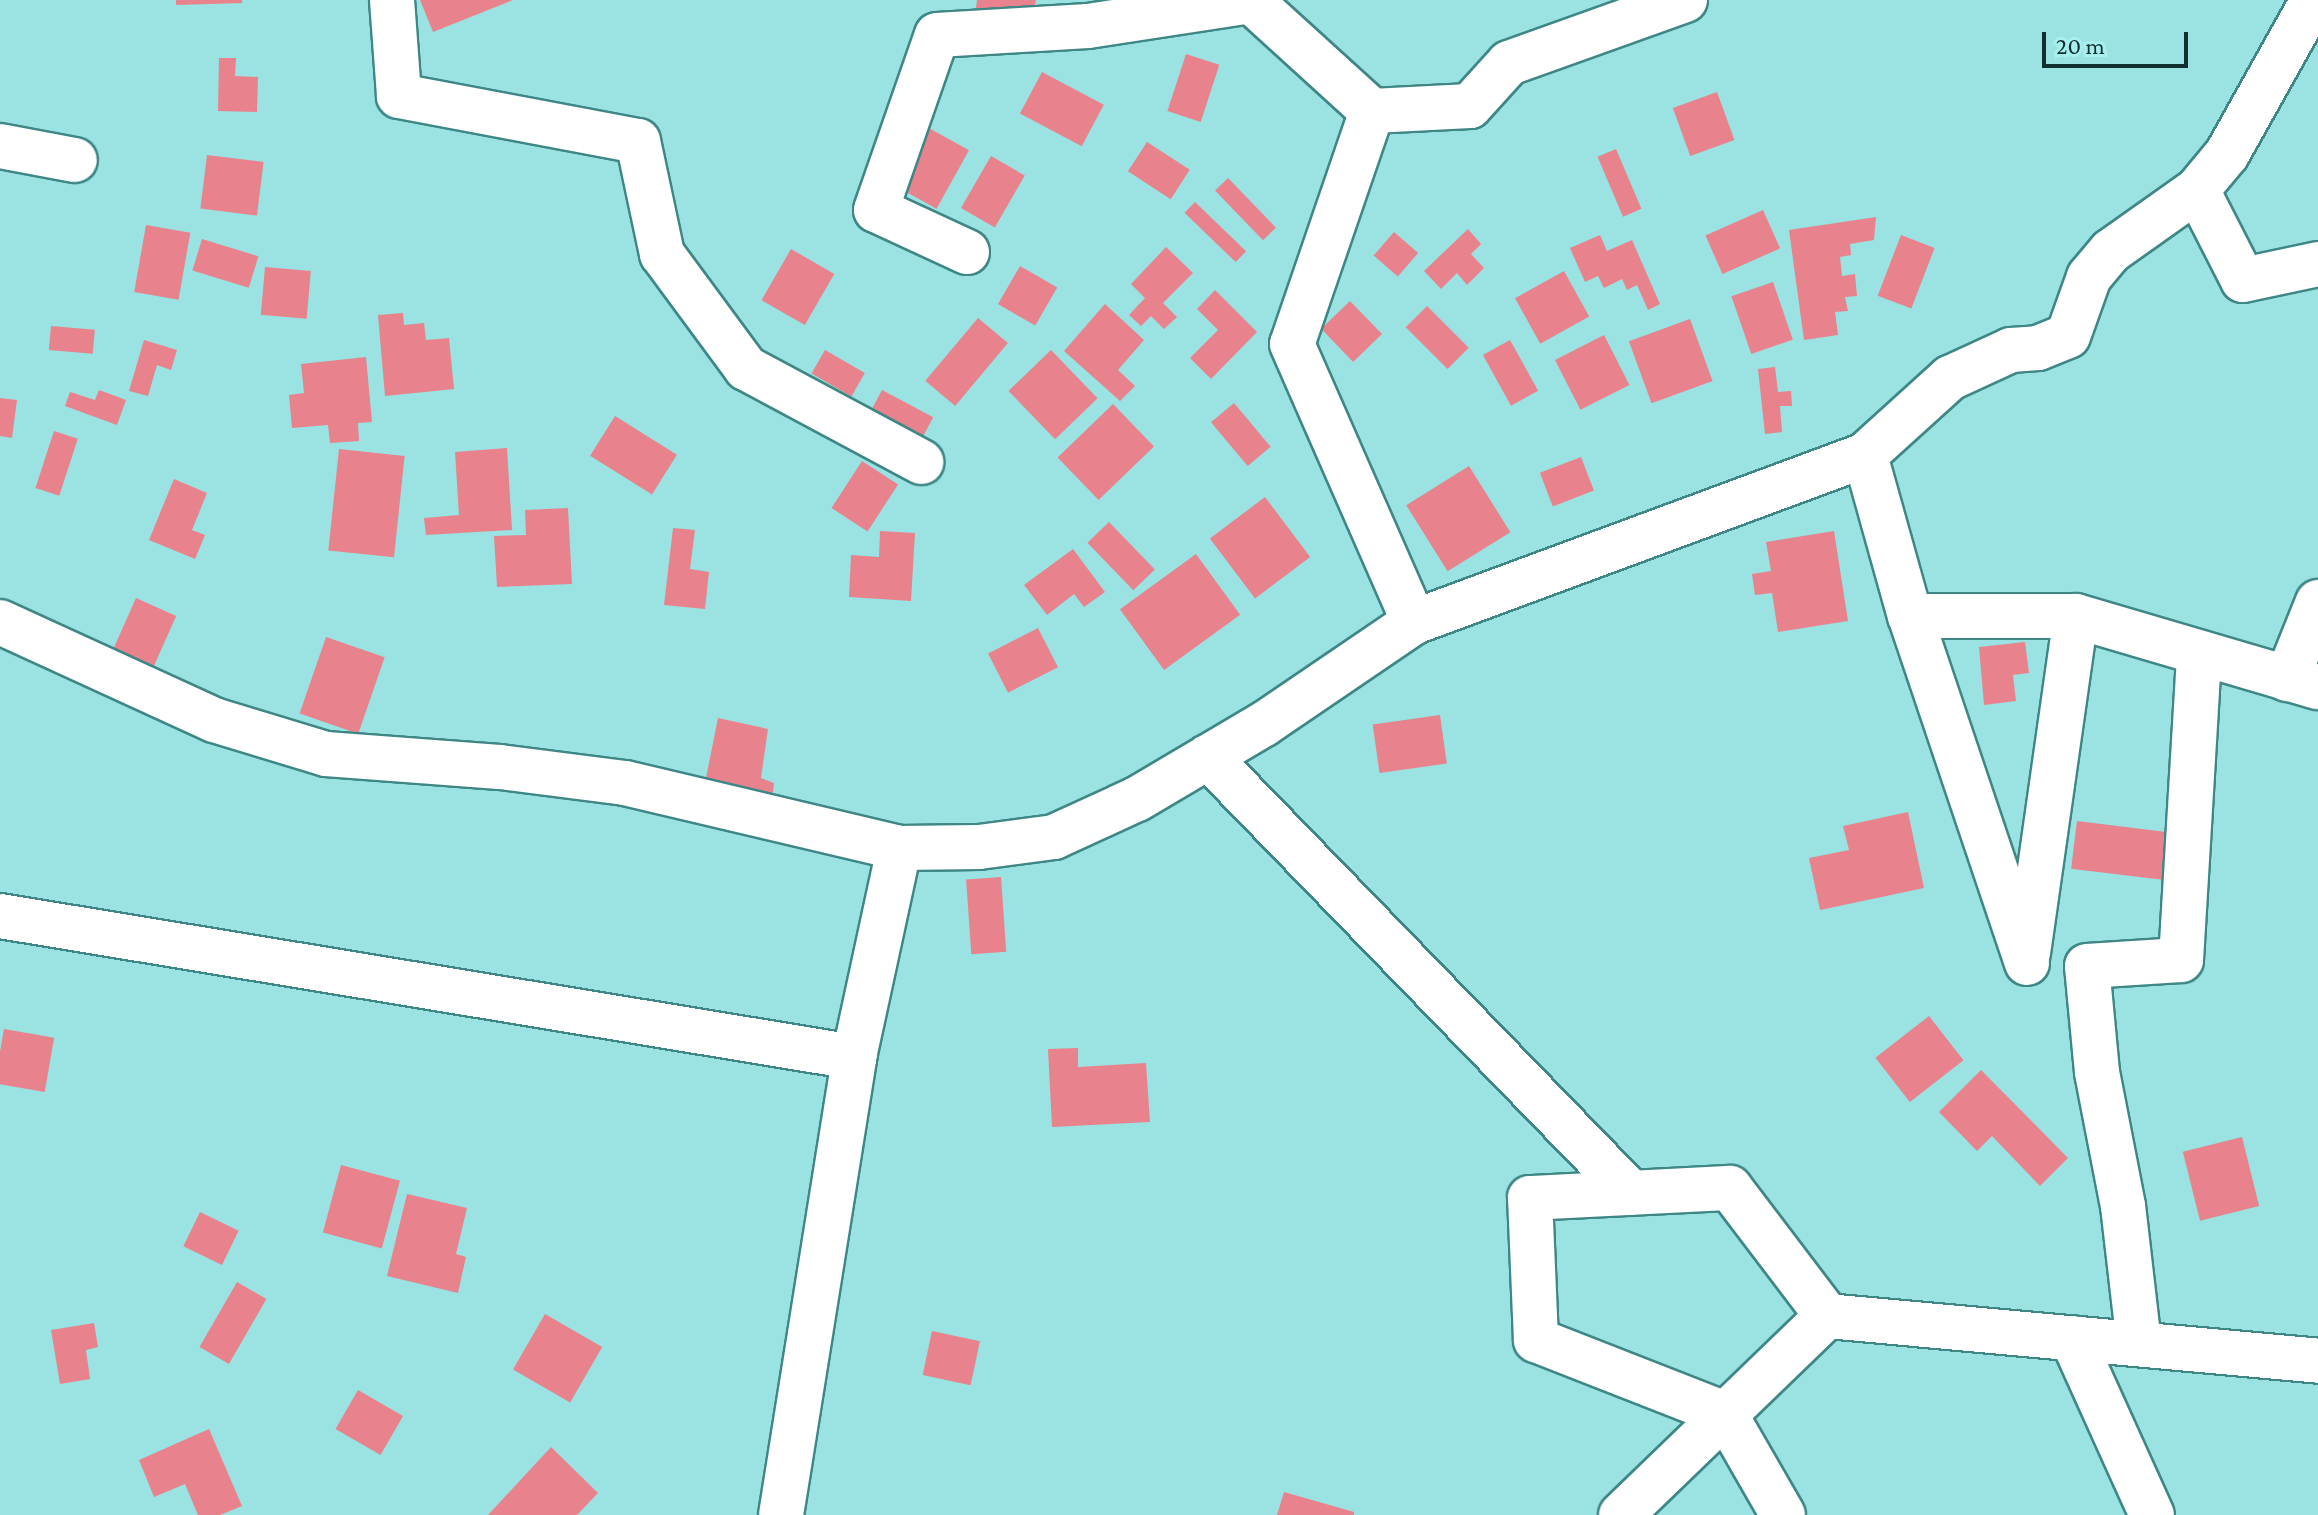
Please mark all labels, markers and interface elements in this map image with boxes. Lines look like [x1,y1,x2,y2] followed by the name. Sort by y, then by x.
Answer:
[2046,16,2192,66] scale bar
[2056,32,2105,59] text: 20 m

